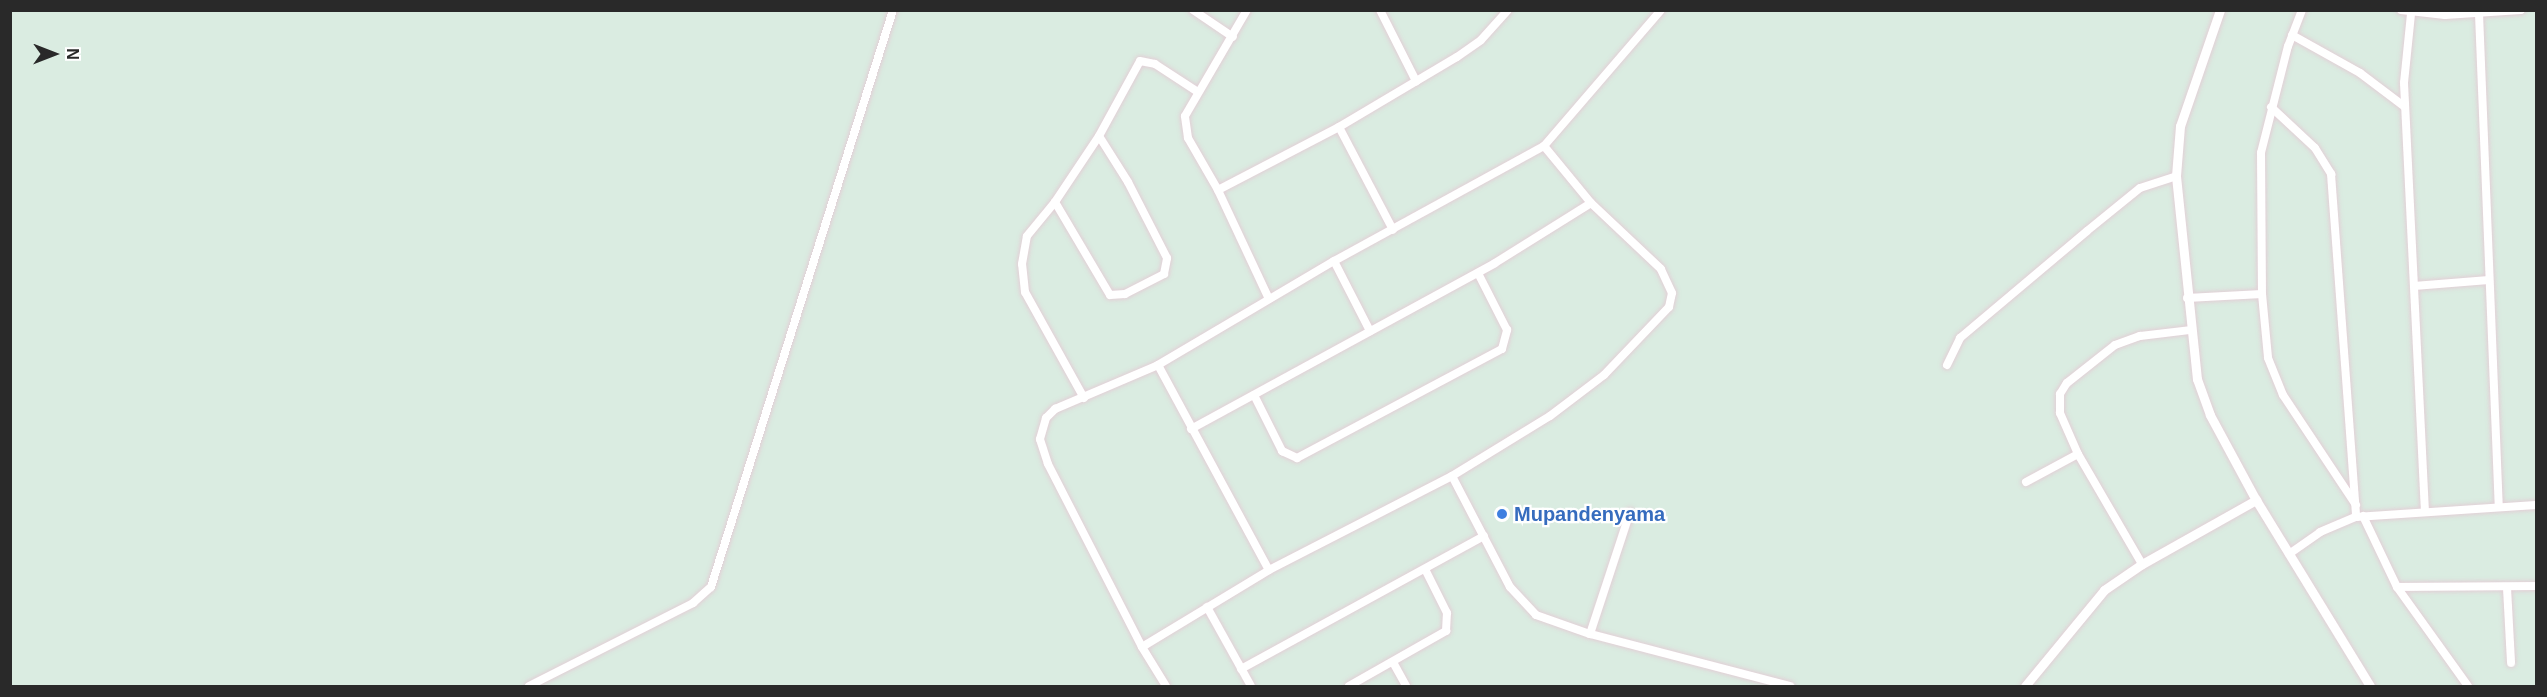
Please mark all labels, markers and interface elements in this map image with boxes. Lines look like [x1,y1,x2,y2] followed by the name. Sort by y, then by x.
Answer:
[24,24,84,84] north arrow
[64,48,81,60] text: N
[1514,502,1665,526] place label: Mupandenyama
[1495,507,1509,521] marker: Mupandenyama

